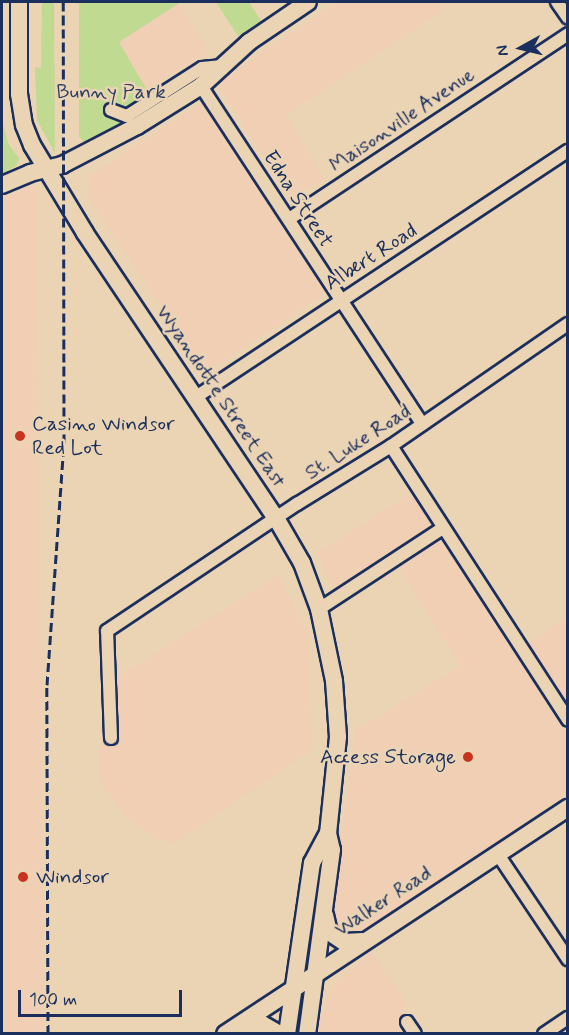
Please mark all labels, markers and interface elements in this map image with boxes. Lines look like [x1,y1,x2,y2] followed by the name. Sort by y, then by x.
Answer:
[491,18,551,78] north arrow
[492,44,514,57] text: N
[323,61,481,179] street label: Maisonville Avenue
[57,79,165,105] park label: Bunny Park
[258,146,338,252] street label: Edna Street
[321,218,421,296] street label: Albert Road
[151,300,291,492] street label: Wyandotte Street East
[301,399,415,485] street label: St. Luke Road
[32,411,175,461] place label: Casino Windsor Red Lot
[13,429,27,443] marker: Casino Windsor Red Lot
[325,744,456,770] place label: Access Storage
[461,750,475,764] marker: Access Storage
[329,860,437,942] street label: Walker Road
[36,864,109,890] place label: Windsor
[14,868,32,886] marker: Windsor
[21,978,184,1016] scale bar
[29,988,77,1012] text: 100 m

